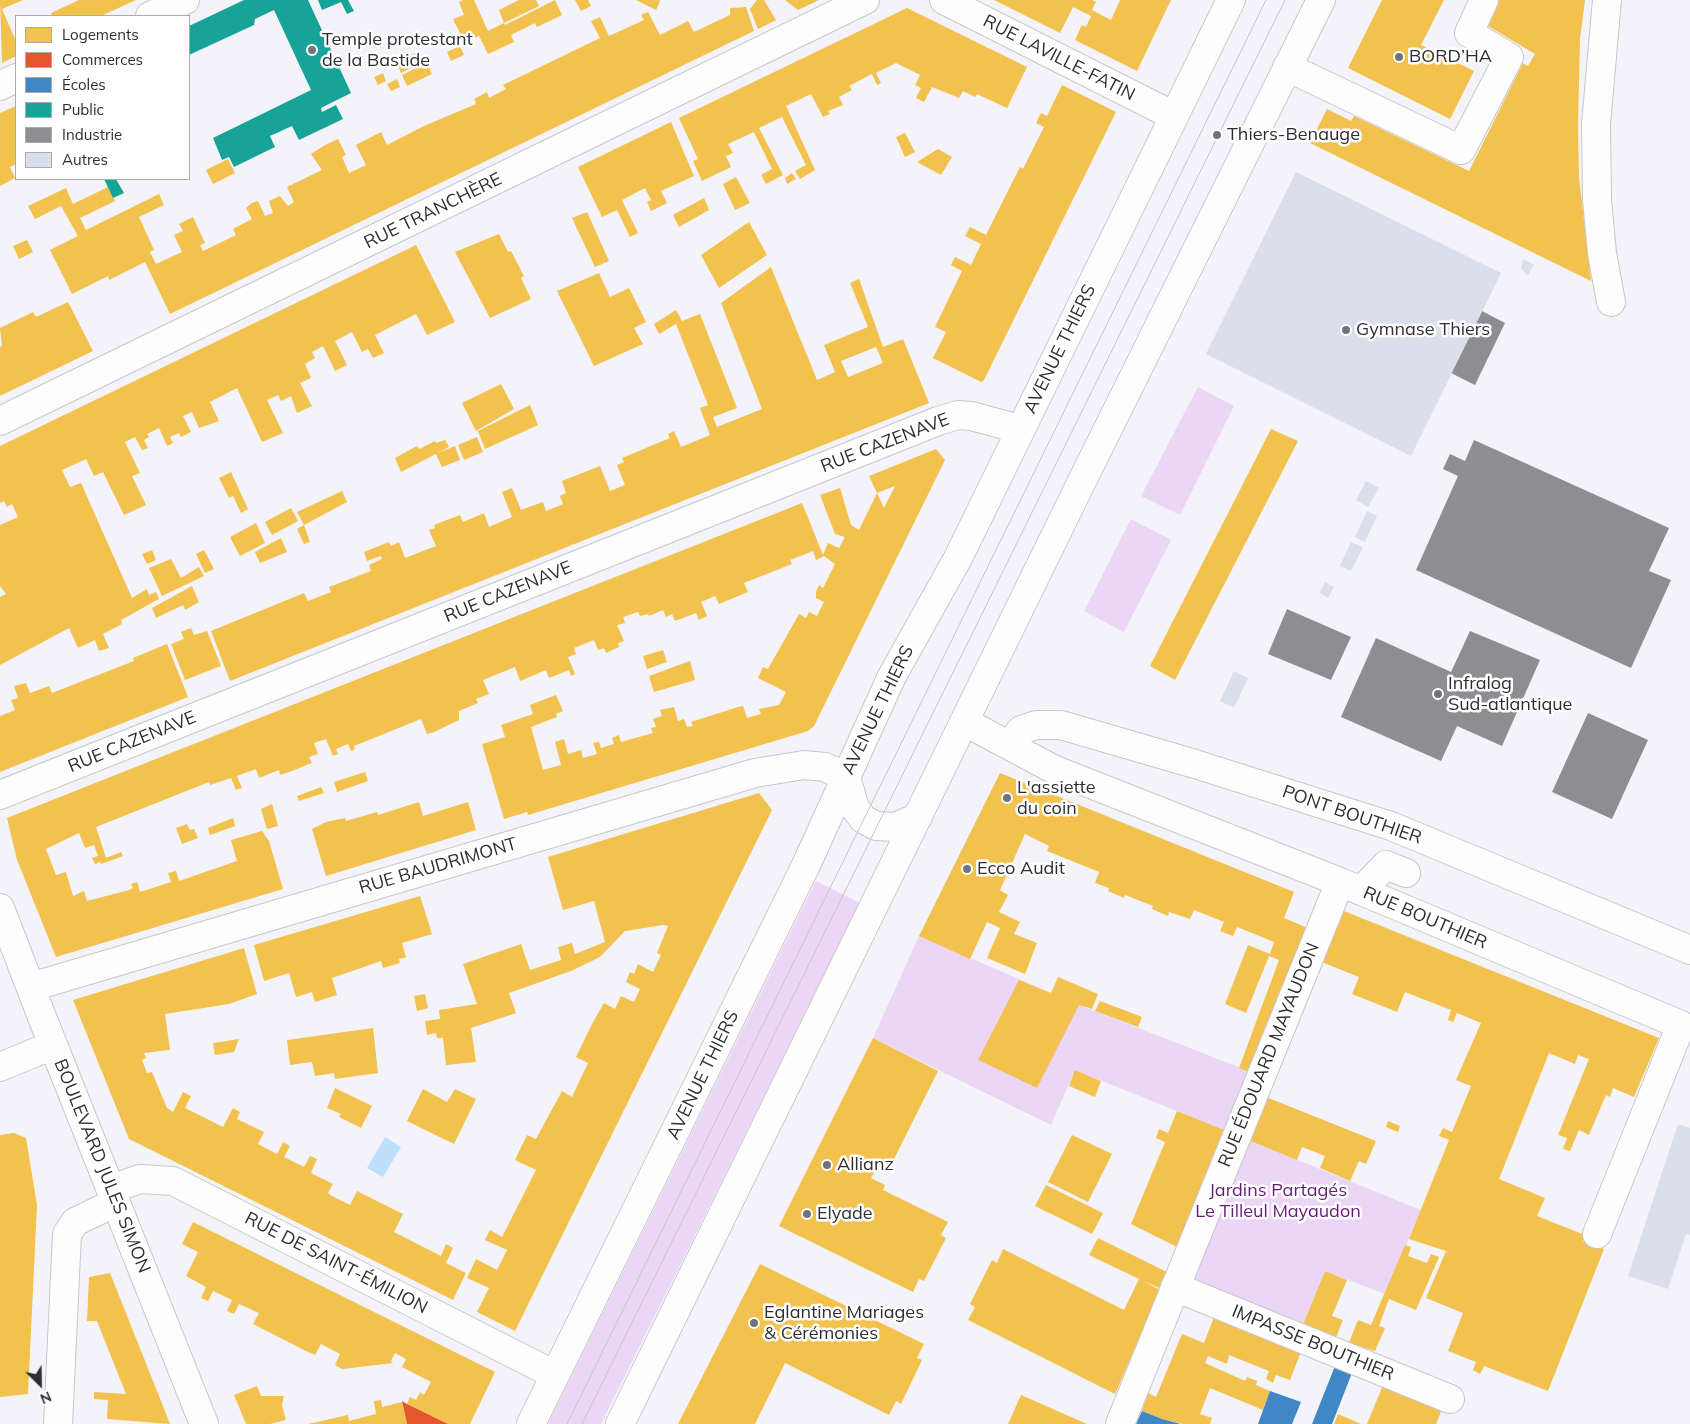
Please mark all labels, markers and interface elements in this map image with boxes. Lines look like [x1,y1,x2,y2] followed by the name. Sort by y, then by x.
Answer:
[979,10,1139,106] street label: RUE LAVILLE-FATIN
[15,15,190,180] legend
[62,25,139,44] text: Logements
[322,29,473,72] place label: Temple protestant de la Bastide
[306,44,318,56] marker: Temple protestant de la Bastide
[1409,46,1492,68] place label: BORD’HA
[62,50,143,69] text: Commerces
[1393,51,1405,63] marker: BORD’HA
[62,75,106,94] text: Écoles
[62,100,104,119] text: Public
[1227,124,1360,146] place label: Thiers-Benauge
[62,125,122,144] text: Industrie
[1211,129,1223,141] marker: Thiers-Benauge
[62,150,108,169] text: Autres
[361,168,505,254] street label: RUE TRANCHÈRE
[1019,281,1101,417] street label: AVENUE THIERS
[1356,319,1490,341] place label: Gymnase Thiers
[1340,324,1352,336] marker: Gymnase Thiers
[818,409,952,477] street label: RUE CAZENAVE
[441,556,575,628] street label: RUE CAZENAVE
[837,642,919,778] street label: AVENUE THIERS
[1448,673,1572,716] place label: Infralog Sud-atlantique
[1432,688,1444,700] marker: Infralog Sud-atlantique
[65,706,199,778] street label: RUE CAZENAVE
[1017,777,1096,820] place label: L'assiette du coin
[1279,781,1425,849] street label: PONT BOUTHIER
[1001,792,1013,804] marker: L'assiette du coin
[356,833,520,899] street label: RUE BAUDRIMONT
[977,858,1065,880] place label: Ecco Audit
[961,863,973,875] marker: Ecco Audit
[1360,882,1490,954] street label: RUE BOUTHIER
[1214,940,1324,1170] street label: RUE ÉDOUARD MAYAUDON
[662,1007,744,1143] street label: AVENUE THIERS
[49,1056,155,1276] street label: BOULEVARD JULES SIMON
[837,1154,894,1176] place label: Allianz
[821,1159,833,1171] marker: Allianz
[1195,1180,1361,1222] park label: Jardins Partagés Le Tilleul Mayaudon
[817,1203,873,1225] place label: Elyade
[241,1207,431,1319] street label: RUE DE SAINT-ÉMILION
[801,1208,813,1220] marker: Elyade
[1229,1301,1397,1385] street label: IMPASSE BOUTHIER
[764,1302,924,1345] place label: Eglantine Mariages & Cérémonies
[748,1317,760,1329] marker: Eglantine Mariages & Cérémonies
[15,1359,65,1409] north arrow
[37,1387,54,1408] text: N

